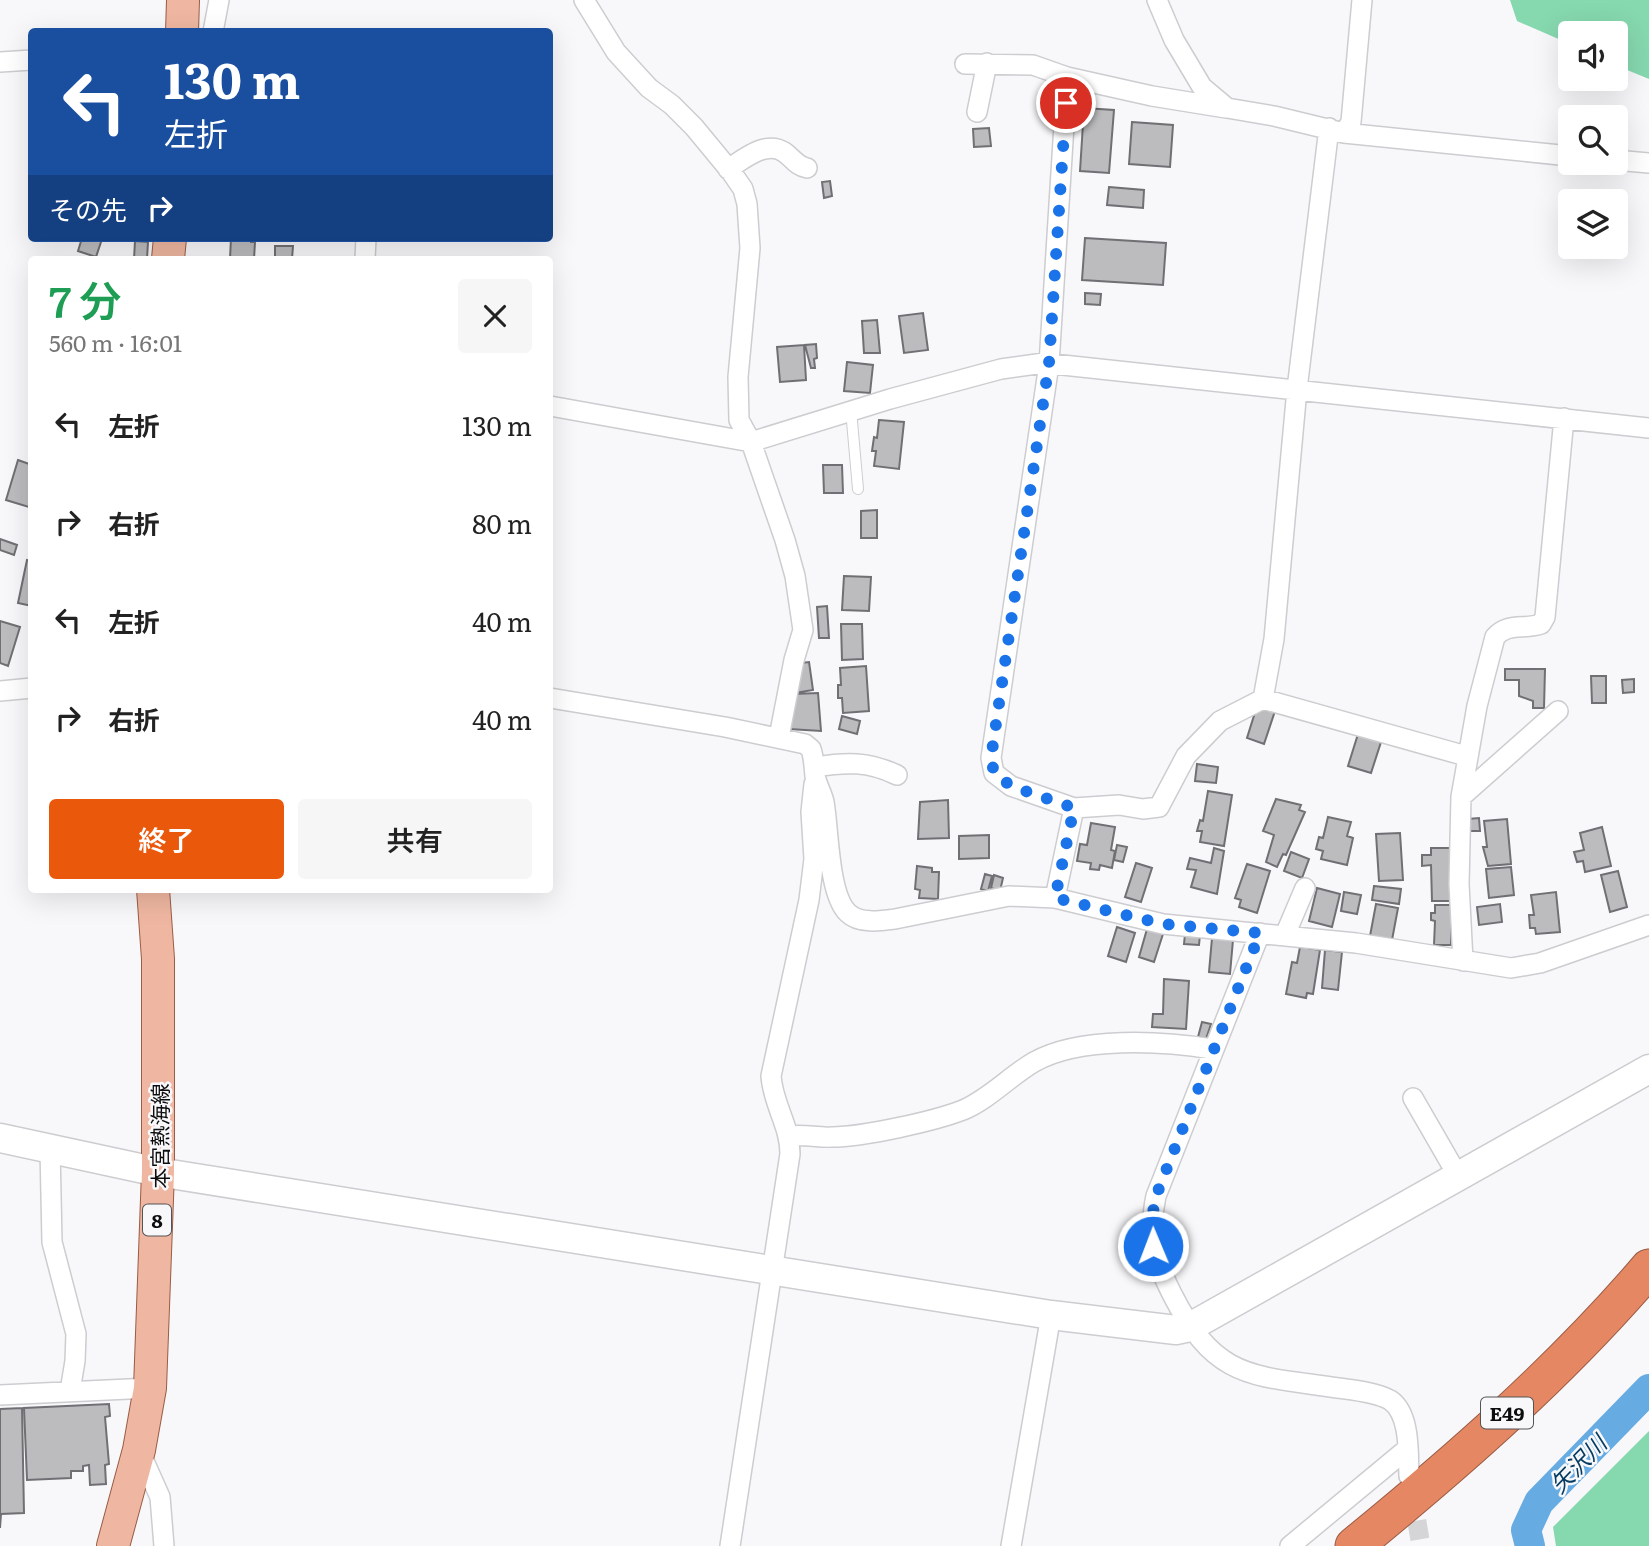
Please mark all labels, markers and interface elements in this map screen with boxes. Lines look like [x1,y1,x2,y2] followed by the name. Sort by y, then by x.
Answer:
[1558,21,1628,259] map controls
[1558,21,1628,91] button: sound
[164,41,300,114] text: 130 m
[49,56,140,147] icon: left
[1036,73,1096,133] pin
[1047,84,1085,122] icon: arrive
[1558,105,1628,175] button: search
[164,108,228,156] text: 左折
[49,189,127,228] text: その先
[141,189,179,227] icon: right
[1558,189,1628,259] button: layers
[49,268,122,330] text: 7 分
[458,279,532,353] button: close
[49,325,182,359] text: 560 m · 16:01
[49,405,87,443] icon: left
[108,405,160,444] text: 左折
[462,405,532,444] text: 130 m
[49,503,87,541] icon: right
[108,503,160,542] text: 右折
[472,503,532,542] text: 80 m
[49,601,87,639] icon: left
[108,601,160,640] text: 左折
[472,601,532,640] text: 40 m
[49,699,87,737] icon: right
[108,699,160,738] text: 右折
[472,699,532,738] text: 40 m
[49,799,284,879] button: 終了
[298,799,532,879] button: 共有
[143,1084,174,1189] street label: 本宮熱海線
[143,1204,171,1236] road number: 8
[1116,1209,1190,1283] position arrow
[1481,1398,1533,1428] road number: E49
[1541,1424,1615,1500] water label: 矢沢川

